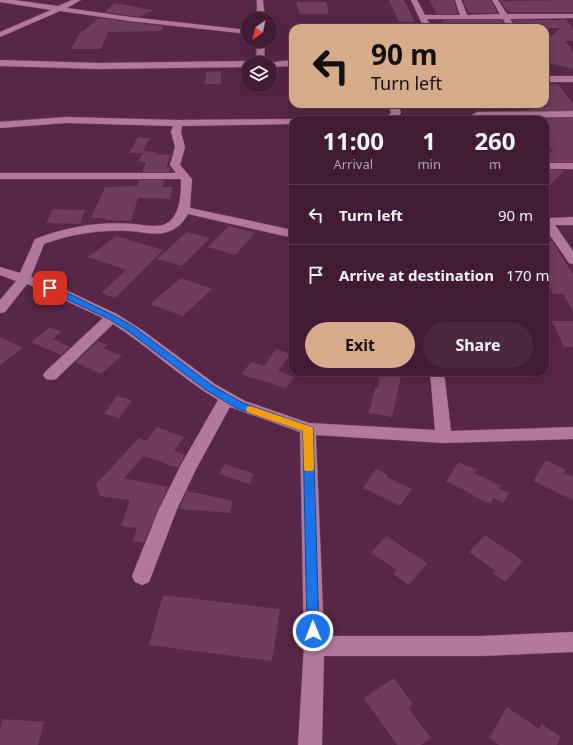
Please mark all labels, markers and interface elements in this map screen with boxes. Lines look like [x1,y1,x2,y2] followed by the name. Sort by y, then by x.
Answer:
[241,12,277,48] north arrow
[241,12,277,92] map controls
[371,35,438,73] text: 90 m
[305,40,357,92] icon: left
[241,56,277,92] button: layers
[371,71,442,95] text: Turn left
[322,124,384,157] text: 11:00
[422,124,436,157] text: 1
[474,124,516,157] text: 260
[333,155,373,173] text: Arrival
[417,155,441,173] text: min
[489,155,501,173] text: m
[305,204,327,226] icon: left
[339,205,403,225] text: Turn left
[498,205,533,225] text: 90 m
[305,264,327,286] icon: arrive
[339,265,494,285] text: Arrive at destination
[506,265,550,285] text: 170 m
[33,271,67,305] pin
[39,277,61,299] icon: arrive
[305,322,415,368] button: Exit
[423,322,533,368] button: Share
[292,610,334,652] position arrow

